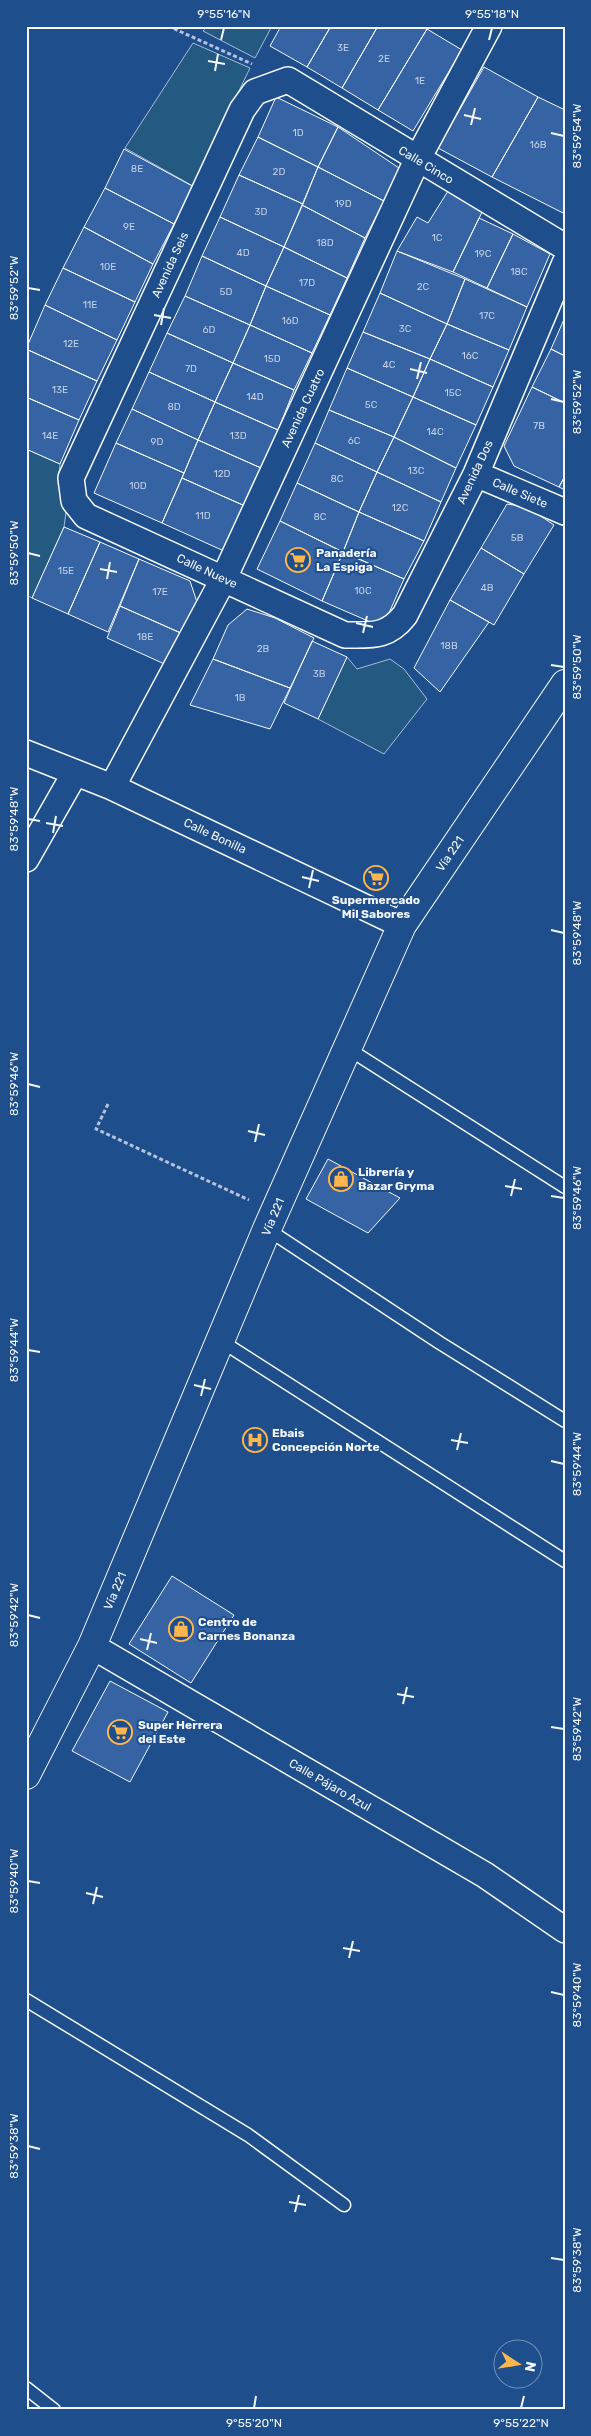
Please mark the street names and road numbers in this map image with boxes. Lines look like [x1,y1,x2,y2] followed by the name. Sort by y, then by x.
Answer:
[396,143,456,187] street label: Calle Cinco
[149,230,191,300] street label: Avenida Seis
[279,366,327,450] street label: Avenida Cuatro
[454,438,496,506] street label: Avenida Dos
[490,475,550,511] street label: Calle Siete
[174,551,240,591] street label: Calle Nueve
[181,815,249,857] street label: Calle Bonilla
[433,834,467,874] street label: Vía 221
[259,1196,287,1238] street label: Vía 221
[101,1570,129,1612] street label: Vía 221
[287,1756,374,1814] street label: Calle Pájaro Azul

